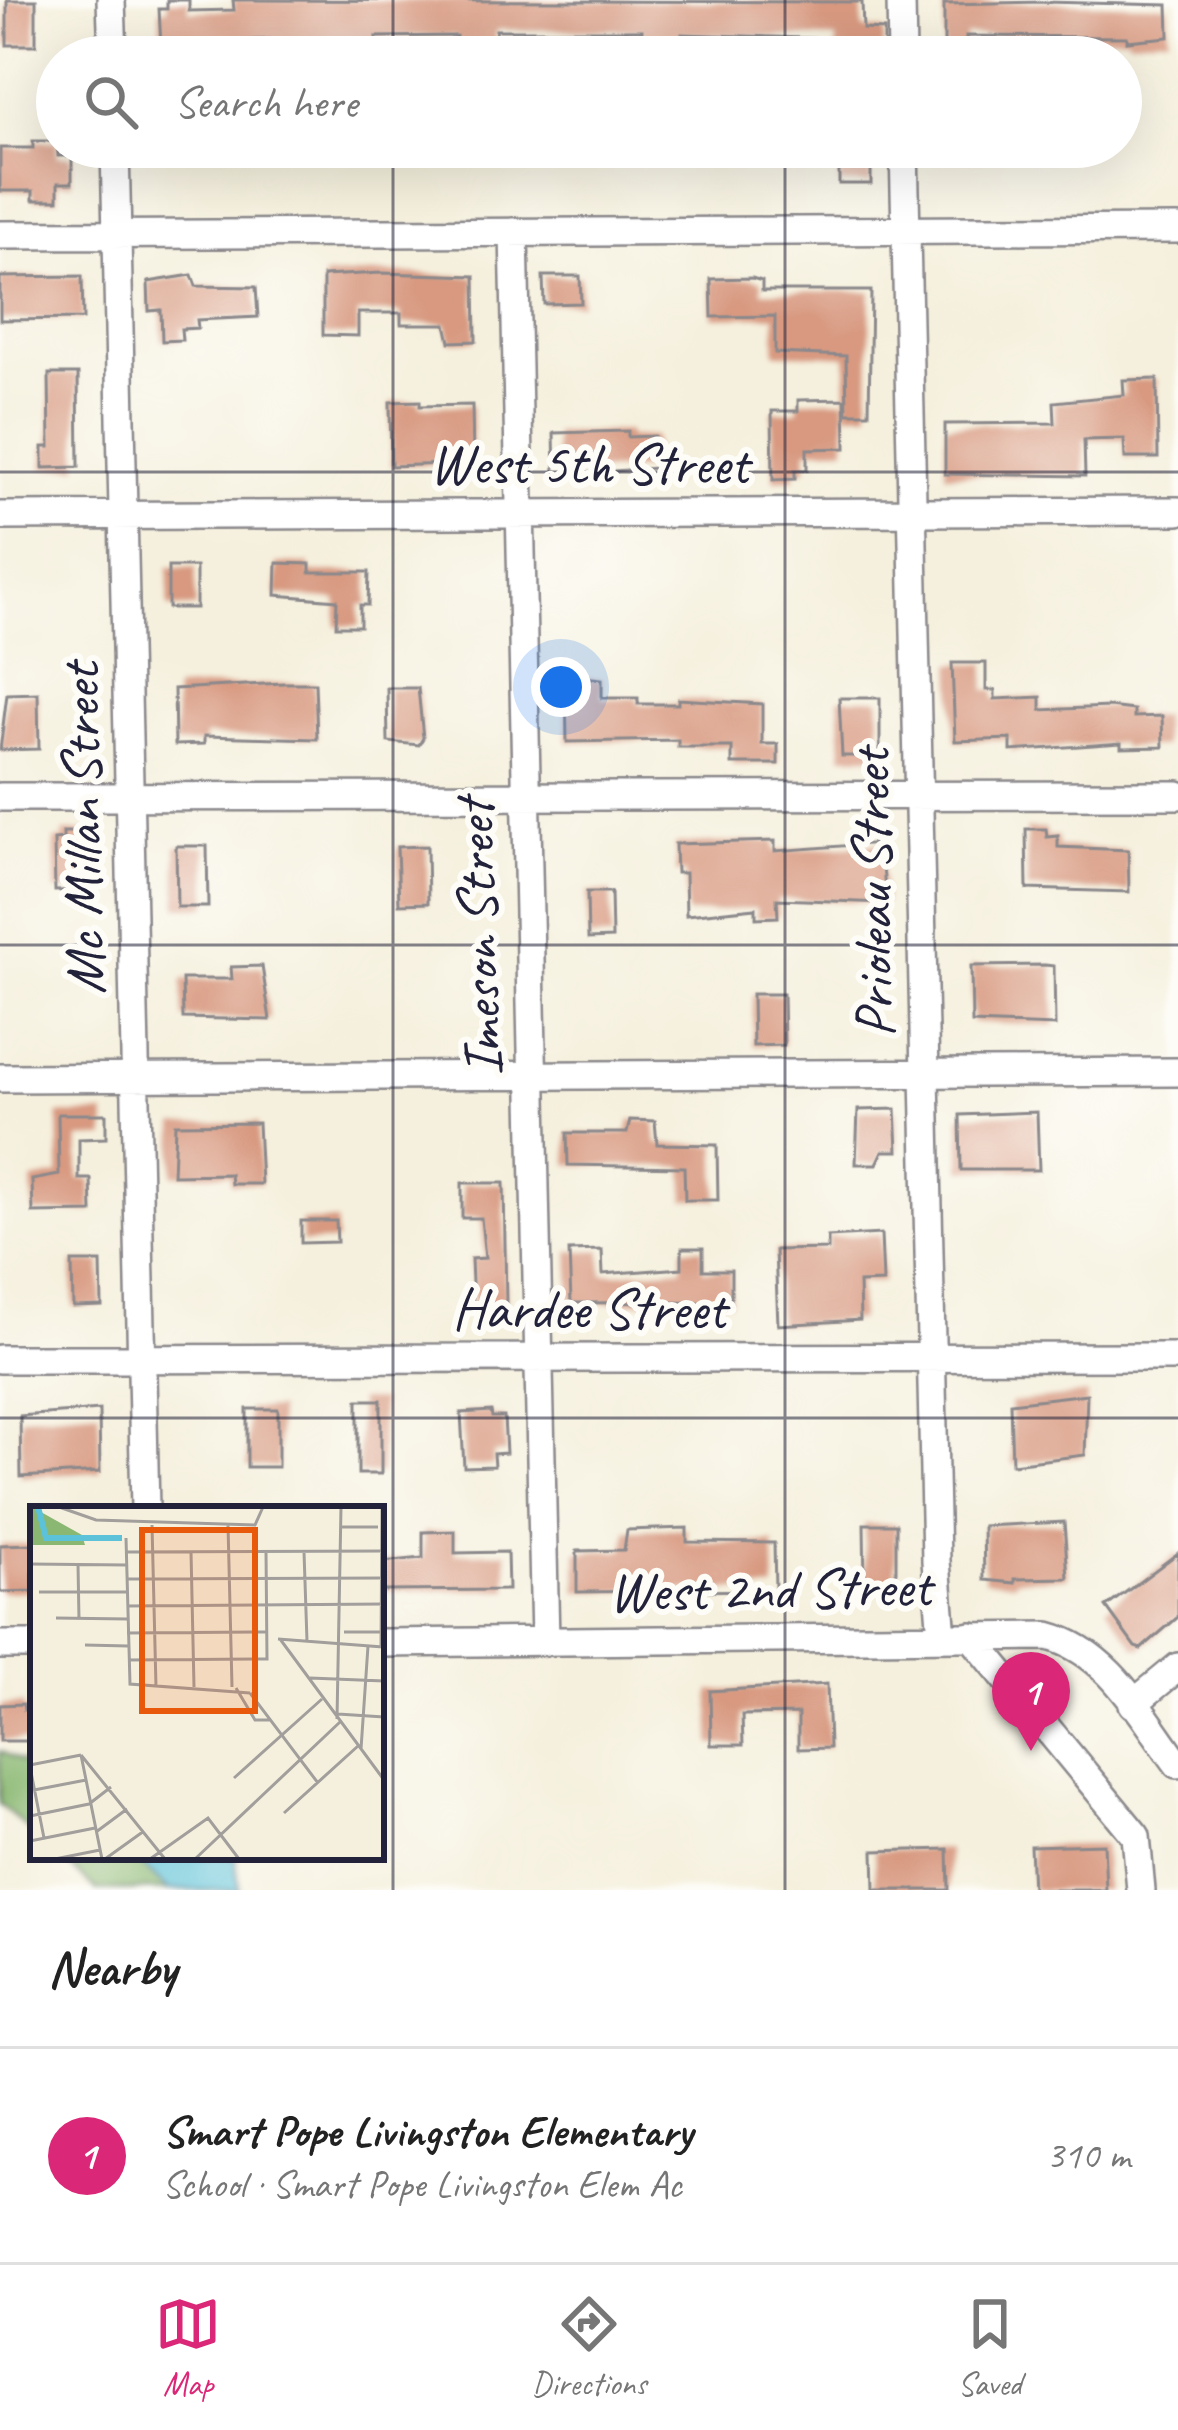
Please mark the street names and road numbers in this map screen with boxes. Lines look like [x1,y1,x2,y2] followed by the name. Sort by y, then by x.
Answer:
[429,428,754,500] street label: West 5th Street
[43,658,121,995] street label: Mc Millan Street
[833,743,911,1038] street label: Prioleau Street
[437,791,519,1077] street label: Imeson Street
[452,1273,731,1345] street label: Hardee Street
[608,1550,937,1628] street label: West 2nd Street

